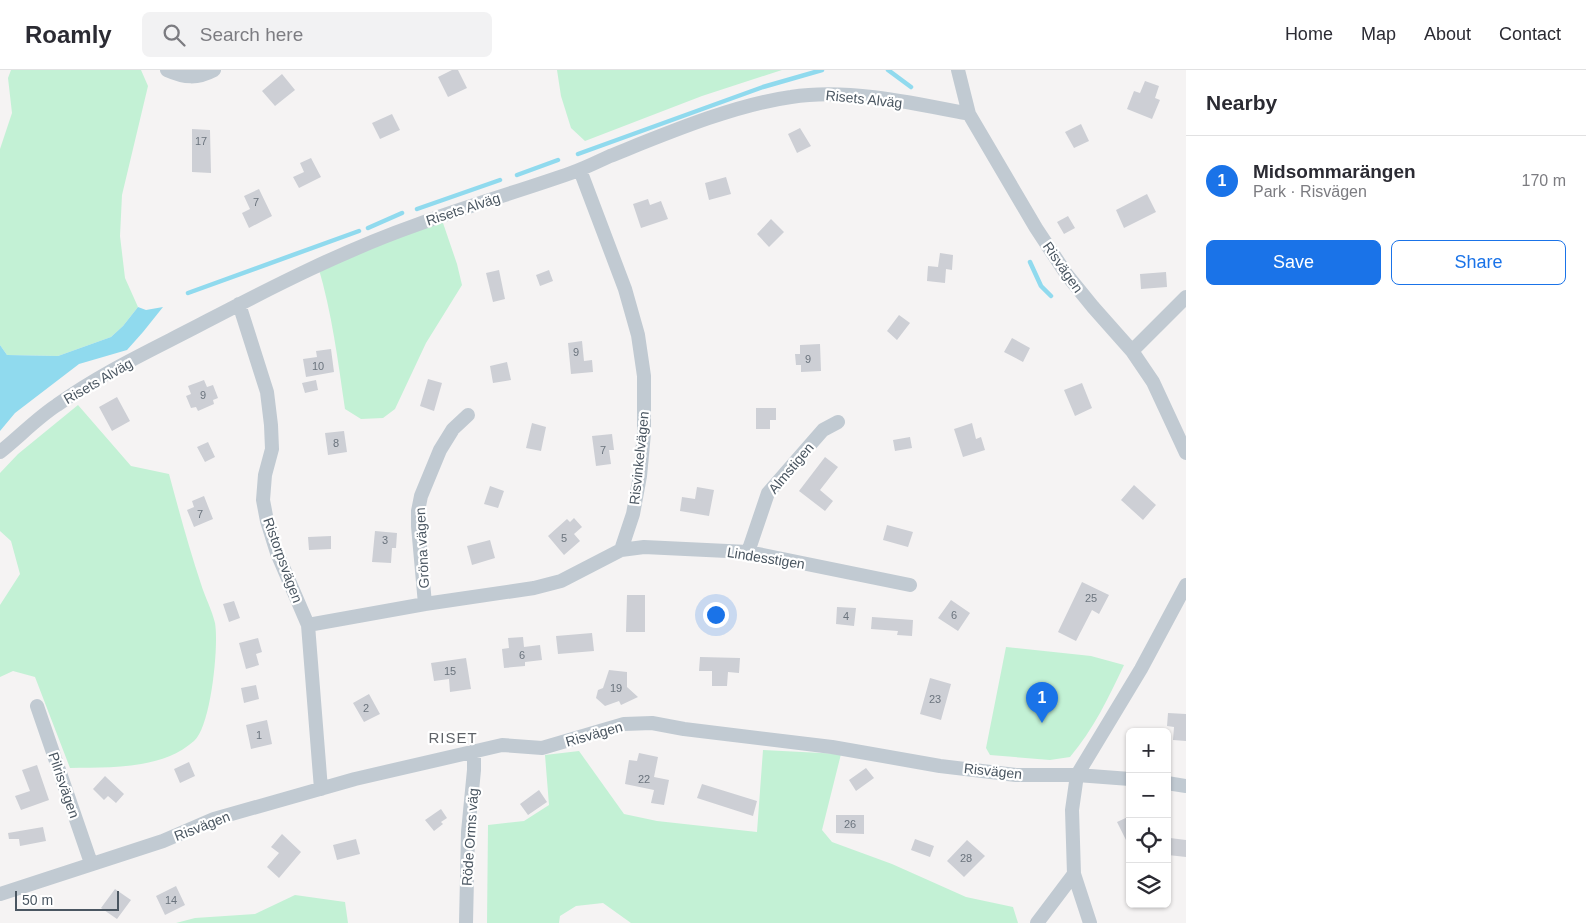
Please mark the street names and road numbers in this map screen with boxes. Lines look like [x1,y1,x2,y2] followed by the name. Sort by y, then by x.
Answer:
[825,87,903,111] street label: Risets Alväg
[424,189,502,229] street label: Risets Alväg
[1040,239,1086,295] street label: Risvägen
[61,355,135,407] street label: Risets Alväg
[626,410,652,506] street label: Risvinkelvägen
[765,439,817,497] street label: Almstigen
[412,507,432,589] street label: Gröna vägen
[260,515,306,605] street label: Ristorpsvägen
[726,544,806,572] street label: Lindesstigen
[564,718,624,750] street label: Risvägen
[45,750,83,820] street label: Pilrisvägen
[963,760,1023,782] street label: Risvägen
[459,788,481,886] street label: Röde Orms väg
[172,808,232,844] street label: Risvägen

